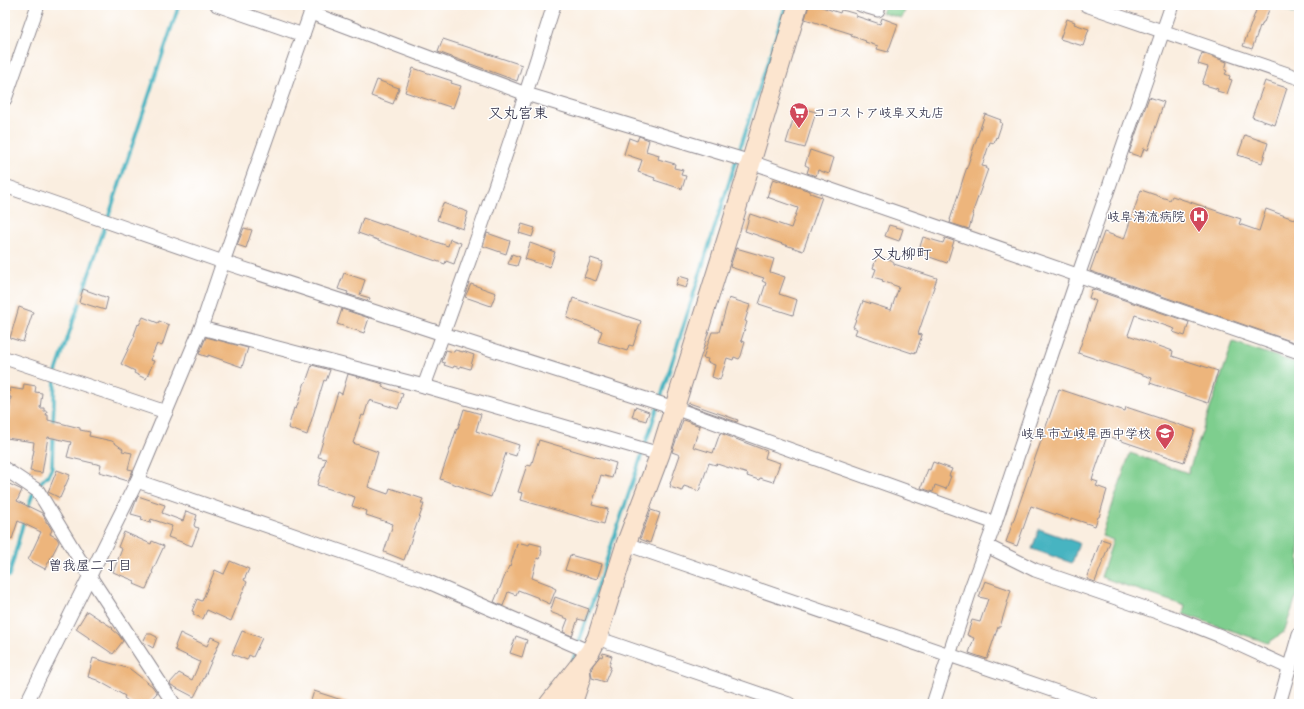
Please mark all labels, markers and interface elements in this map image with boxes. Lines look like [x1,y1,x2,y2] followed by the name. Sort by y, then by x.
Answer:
[788,101,810,129] supermarket icon: ココストア岐阜又丸店
[488,104,548,122] district label: 又丸宮東
[813,105,944,120] place label: ココストア岐阜又丸店
[1188,205,1210,233] hospital icon: 岐阜清流病院
[1107,209,1185,224] place label: 岐阜清流病院
[871,245,932,263] district label: 又丸柳町
[1154,422,1176,450] school or university icon: 岐阜市立岐阜西中学校
[1021,426,1151,441] place label: 岐阜市立岐阜西中学校
[48,557,132,574] district label: 曽我屋二丁目

